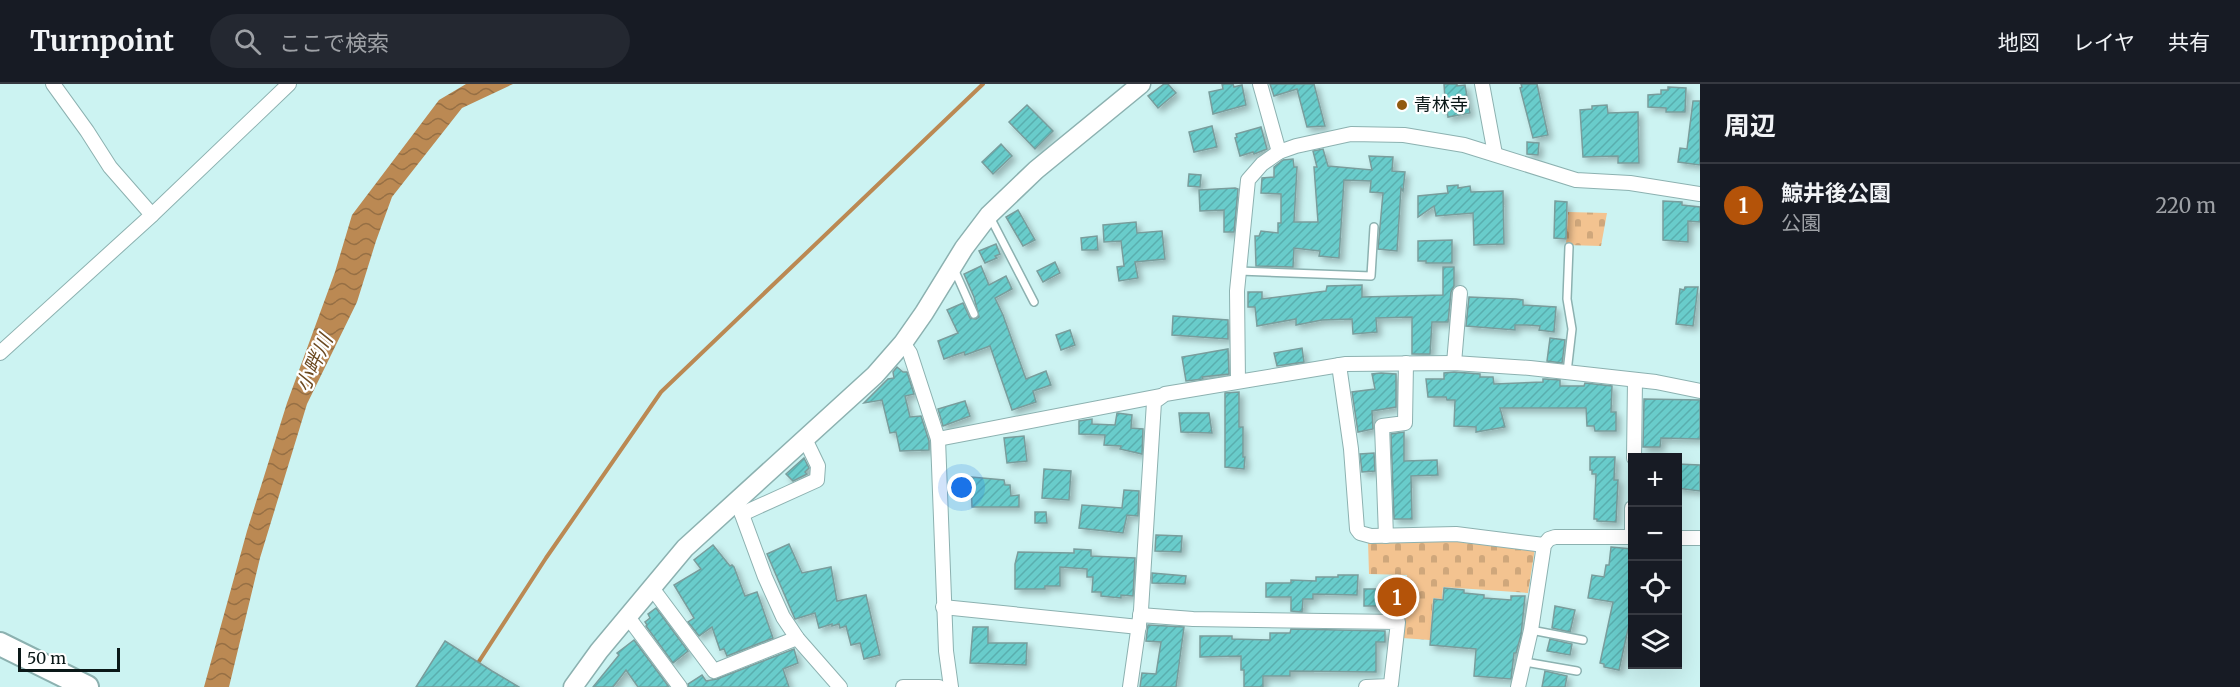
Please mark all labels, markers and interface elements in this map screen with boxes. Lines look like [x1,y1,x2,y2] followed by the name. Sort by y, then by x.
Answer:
[210,14,630,68] search box
[30,23,174,59] text: Turnpoint
[231,25,264,58] icon: search
[279,29,389,57] text: ここで検索
[1998,29,2040,56] text: 地図
[2073,29,2135,56] text: レイヤ
[2168,29,2210,56] text: 共有
[1414,93,1468,116] place label: 青林寺
[1395,98,1409,112] marker: 青林寺
[1724,109,1776,142] text: 周辺
[1781,179,1891,207] text: 鯨井後公園
[1739,193,1748,218] text: 1
[2156,193,2216,218] text: 220 m
[1781,210,1821,235] text: 公園
[290,329,338,395] water label: 小畔川
[1628,453,1682,669] map controls
[1628,453,1682,507] button: +
[947,473,976,502] your location
[1628,507,1682,561] button: −
[1628,561,1682,615] button: locate
[1378,574,1416,620] pin: 1
[1628,615,1682,669] button: layers
[18,645,120,672] scale bar
[27,648,66,668] text: 50 m

